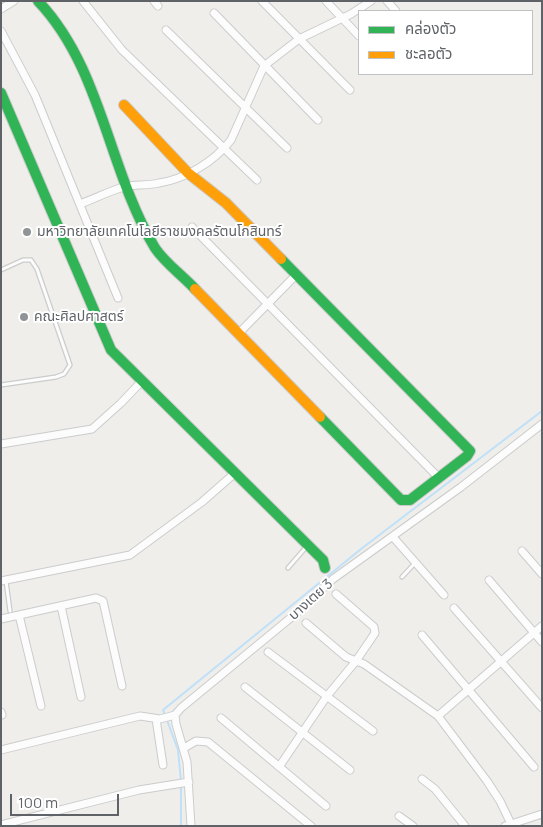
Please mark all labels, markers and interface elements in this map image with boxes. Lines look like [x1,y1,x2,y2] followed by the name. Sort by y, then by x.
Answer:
[358,10,533,75] legend
[405,18,456,39] text: คล่องตัว
[405,43,452,64] text: ชะลอตัว
[37,224,282,240] place label: มหาวิทยาลัยเทคโนโลยีราชมงคลรัตนโกสินทร์
[21,226,33,238] marker: มหาวิทยาลัยเทคโนโลยีราชมงคลรัตนโกสินทร์
[34,309,124,325] place label: คณะศิลปศาสตร์
[18,311,30,323] marker: คณะศิลปศาสตร์
[286,576,336,624] street label: บางเตย 3
[12,784,121,816] scale bar
[18,792,58,813] text: 100 m

